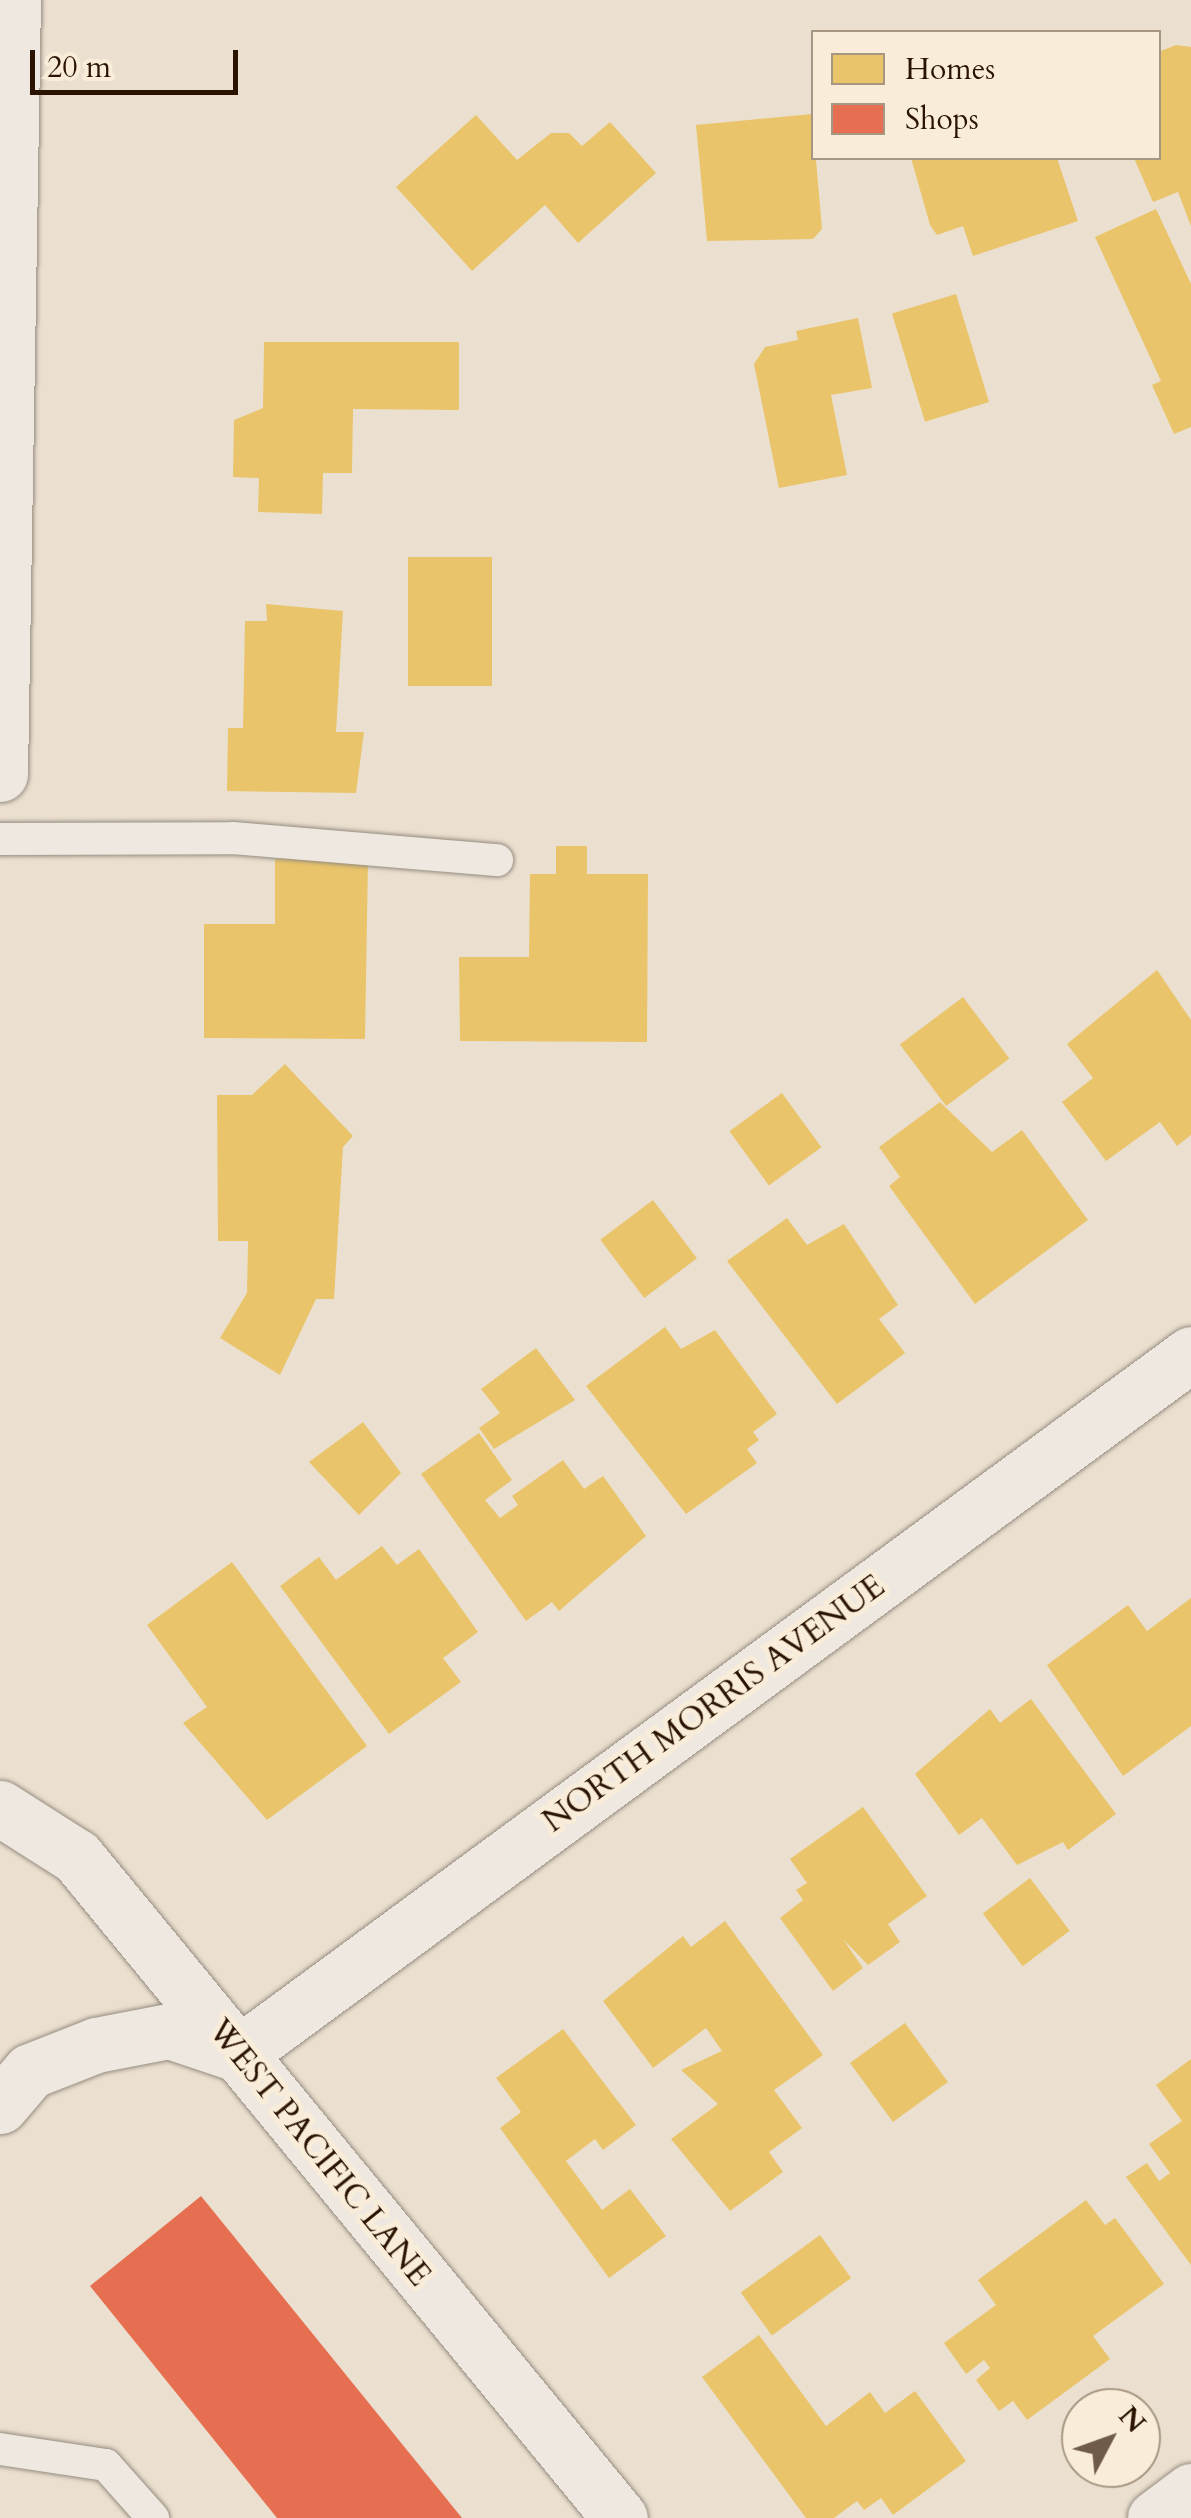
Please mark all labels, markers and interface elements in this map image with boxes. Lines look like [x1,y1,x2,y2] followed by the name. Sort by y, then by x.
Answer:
[35,30,242,92] scale bar
[811,30,1161,160] legend
[47,47,111,88] text: 20 m
[905,49,995,90] text: Homes
[905,99,979,140] text: Shops
[536,1567,892,1841] street label: NORTH MORRIS AVENUE
[200,2012,438,2294] street label: WEST PACIFIC LANE
[1061,2388,1161,2488] north arrow
[1110,2398,1154,2441] text: N

